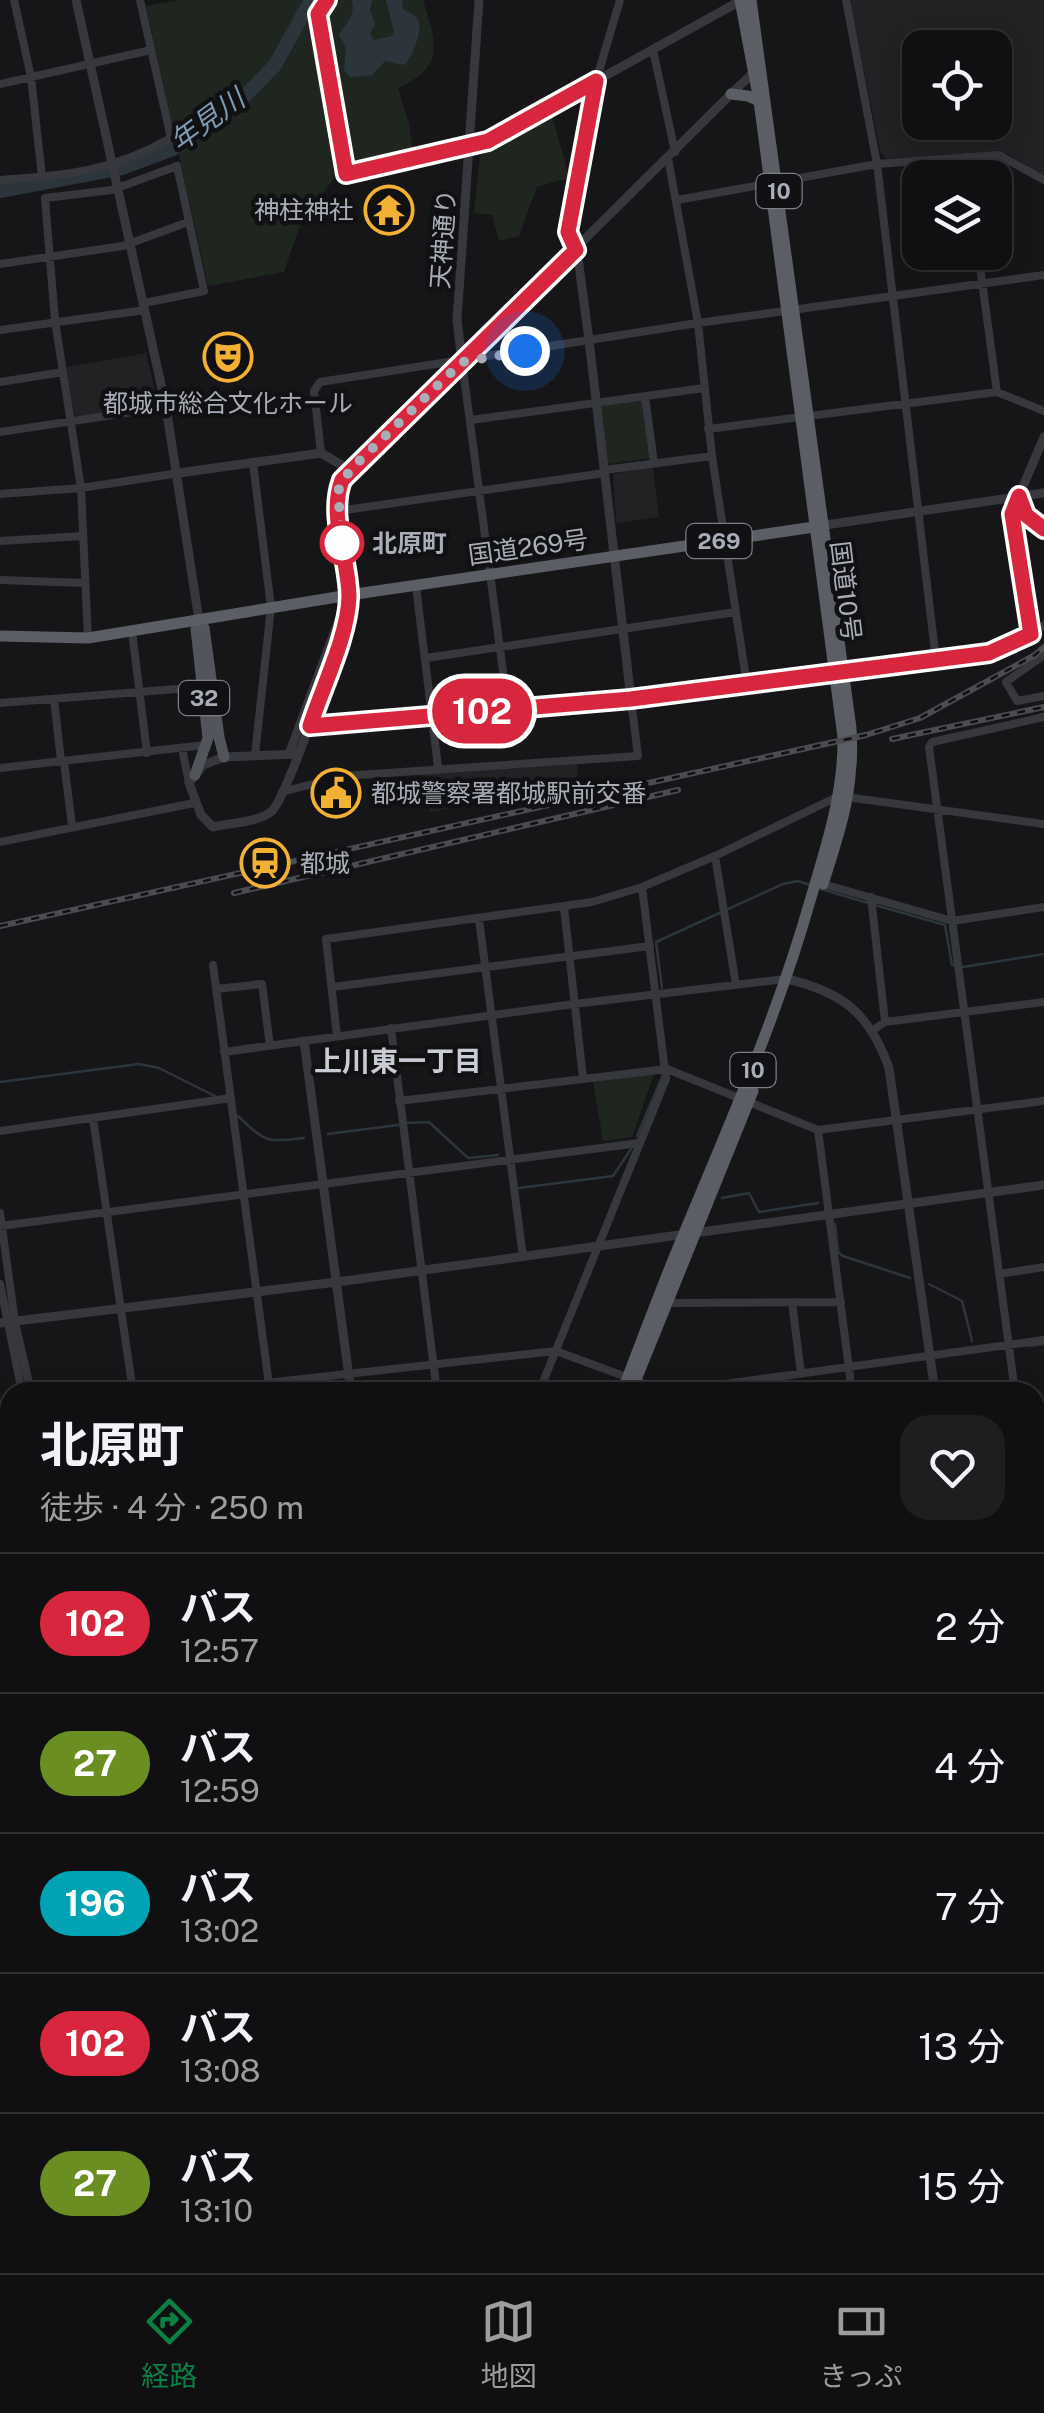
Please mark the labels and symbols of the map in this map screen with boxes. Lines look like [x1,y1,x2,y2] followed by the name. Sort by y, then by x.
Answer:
[163,80,253,158] water label: 年見川
[756,174,802,208] road number: 10
[363,184,415,236] temple icon: 神柱神社
[425,188,461,290] street label: 天神通り
[254,195,354,225] place label: 神柱神社
[500,326,550,376] your location
[202,331,254,383] theatre icon: 都城市総合文化ホール
[103,388,353,418] place label: 都城市総合文化ホール
[321,522,363,564] marker: 北原町
[466,524,590,570] street label: 国道269号
[686,524,752,558] road number: 269
[372,528,447,558] place label: 北原町
[825,539,867,643] street label: 国道10号
[424,678,540,744] line badge: 102
[179,681,229,715] road number: 32
[310,767,362,819] public building icon: 都城警察署都城駅前交番
[371,778,646,808] place label: 都城警察署都城駅前交番
[239,837,291,889] station icon: 都城
[300,848,350,878] place label: 都城
[314,1044,482,1077] district label: 上川東一丁目
[730,1053,776,1087] road number: 10

